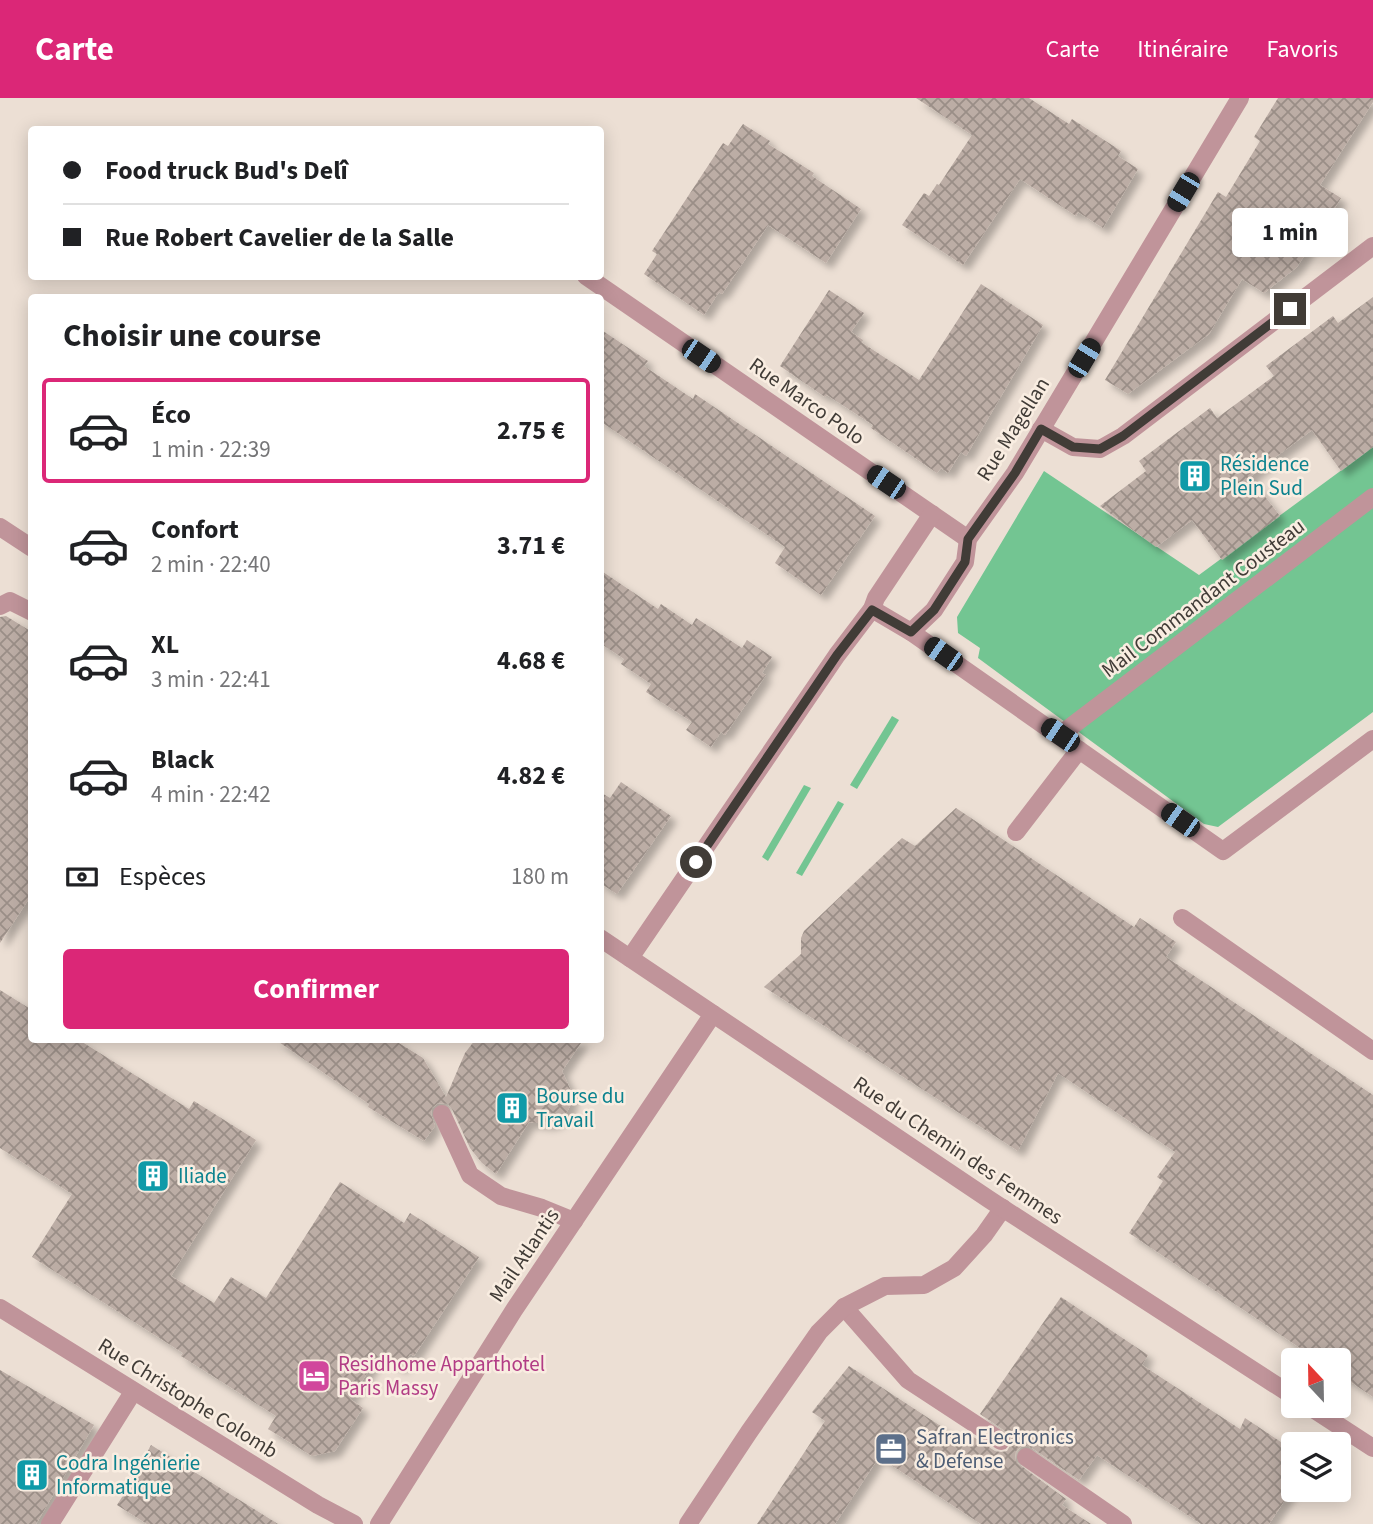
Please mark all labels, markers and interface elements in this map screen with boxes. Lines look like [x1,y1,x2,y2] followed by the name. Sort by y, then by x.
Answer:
[35,26,114,73] text: Carte
[1045,32,1099,67] text: Carte
[1137,32,1228,67] text: Itinéraire
[1266,32,1338,67] text: Favoris
[105,152,348,189] text: Food truck Bud's Delî
[1164,169,1203,215] car
[1232,208,1348,256] callout: 1 min
[1262,216,1318,249] text: 1 min
[105,219,454,256] text: Rue Robert Cavelier de la Salle
[1274,293,1306,325] route end
[63,313,321,359] text: Choisir une course
[1065,335,1104,381] car
[678,336,725,376] car
[743,350,871,452] street label: Rue Marco Polo
[969,371,1057,487] street label: Rue Magellan
[151,396,191,433] text: Éco
[67,399,130,462] icon: car
[497,412,565,449] text: 2.75 €
[151,433,271,466] text: 1 min · 22:39
[1220,449,1309,503] place label: Résidence Plein Sud
[1176,457,1214,495] building icon: Résidence Plein Sud
[863,462,910,502] car
[151,511,239,548] text: Confort
[1095,511,1311,685] street label: Mail Commandant Cousteau
[67,514,130,577] icon: car
[497,527,565,564] text: 3.71 €
[151,548,271,581] text: 2 min · 22:40
[151,626,179,663] text: XL
[67,629,130,692] icon: car
[920,633,967,675] car
[497,642,565,679] text: 4.68 €
[151,663,271,696] text: 3 min · 22:41
[1037,715,1084,755] car
[151,741,214,778] text: Black
[67,744,130,807] icon: car
[497,757,565,794] text: 4.82 €
[151,778,271,811] text: 4 min · 22:42
[1157,799,1204,841] car
[680,846,712,878] route start
[63,858,101,896] icon: cash
[119,858,206,895] text: Espèces
[511,860,569,893] text: 180 m
[63,949,569,1029] button: Confirmer
[847,1069,1069,1232] street label: Rue du Chemin des Femmes
[536,1081,625,1135] place label: Bourse du Travail
[493,1089,531,1127] building icon: Bourse du Travail
[134,1157,172,1195] building icon: Iliade
[178,1161,227,1191] place label: Iliade
[482,1202,567,1308] street label: Mail Atlantis
[92,1330,284,1466] street label: Rue Christophe Colomb
[1281,1348,1351,1418] north arrow
[1281,1348,1351,1502] map controls
[338,1349,545,1403] place label: Residhome Apparthotel Paris Massy
[295,1357,333,1395] hotel icon: Residhome Apparthotel Paris Massy
[916,1422,1074,1476] place label: Safran Electronics & Defense
[872,1430,910,1468] office icon: Safran Electronics & Defense
[1281,1432,1351,1502] button: layers
[56,1448,200,1502] place label: Codra Ingénierie Informatique
[13,1456,51,1494] building icon: Codra Ingénierie Informatique

